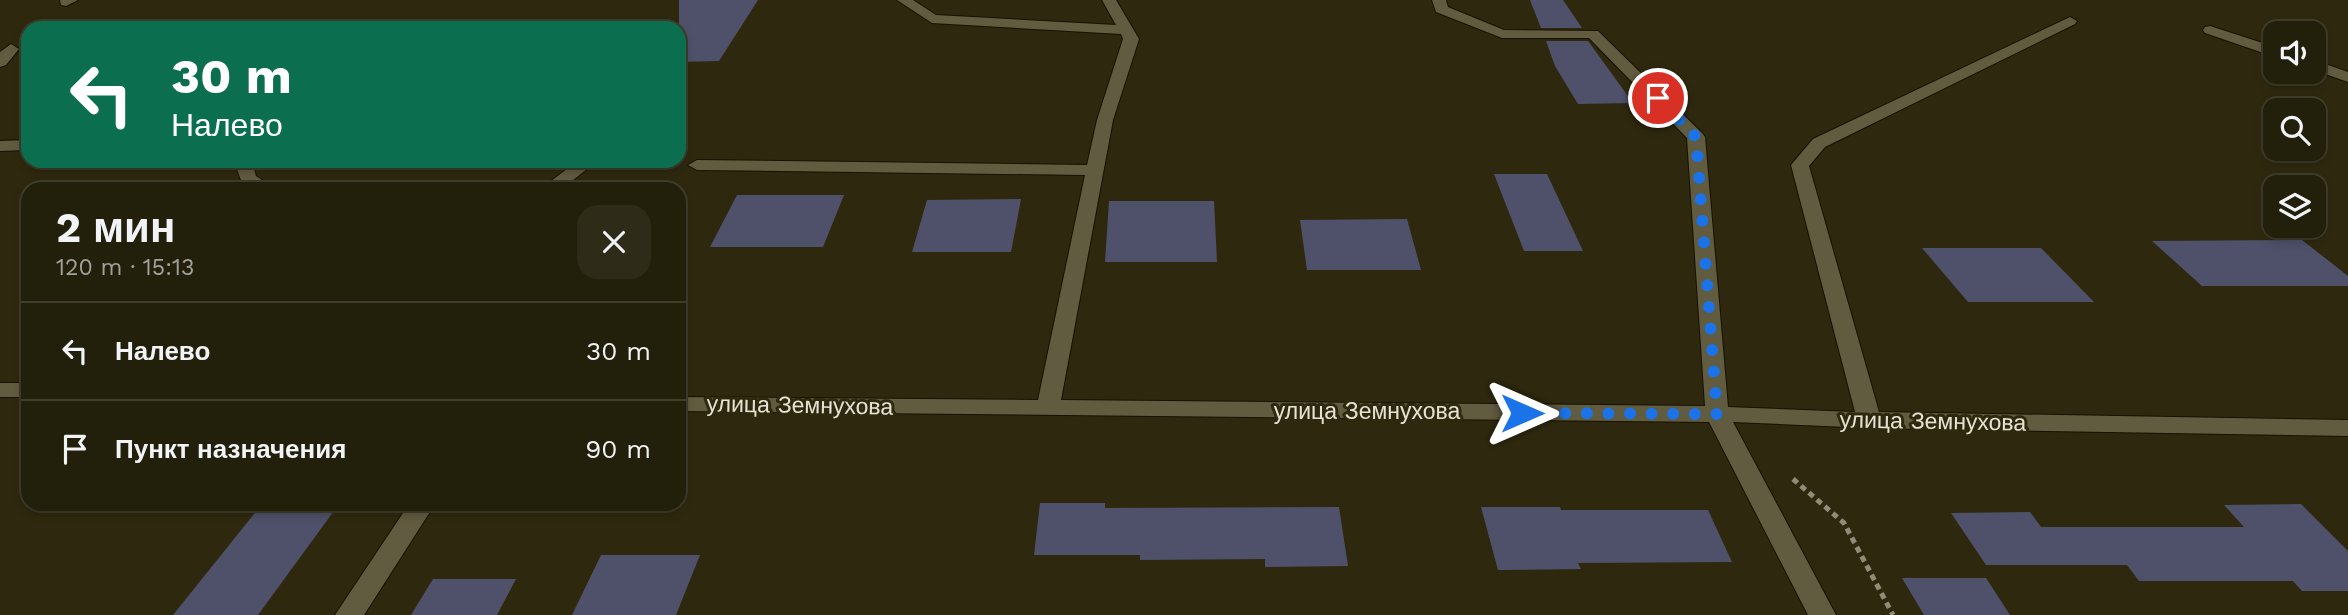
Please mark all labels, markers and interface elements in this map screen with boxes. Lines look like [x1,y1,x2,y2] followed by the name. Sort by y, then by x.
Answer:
[2263,21,2326,238] map controls
[2263,21,2326,84] button: sound
[171,47,292,105] text: 30 m
[56,49,147,140] icon: left
[1628,68,1688,128] pin
[1639,79,1677,117] icon: arrive
[2263,98,2326,161] button: search
[171,106,283,144] text: Налево
[2263,175,2326,238] button: layers
[56,203,175,252] text: 2 мин
[577,205,651,279] button: close
[56,254,194,281] text: 120 m · 15:13
[56,332,94,370] icon: left
[115,336,210,366] text: Налево
[586,336,651,366] text: 30 m
[1485,376,1559,450] position arrow
[706,390,894,421] street label: улица Земнухова
[1274,398,1460,425] street label: улица Земнухова
[1839,406,2027,437] street label: улица Земнухова
[56,430,94,468] icon: arrive
[115,434,346,464] text: Пункт назначения
[585,434,651,464] text: 90 m

